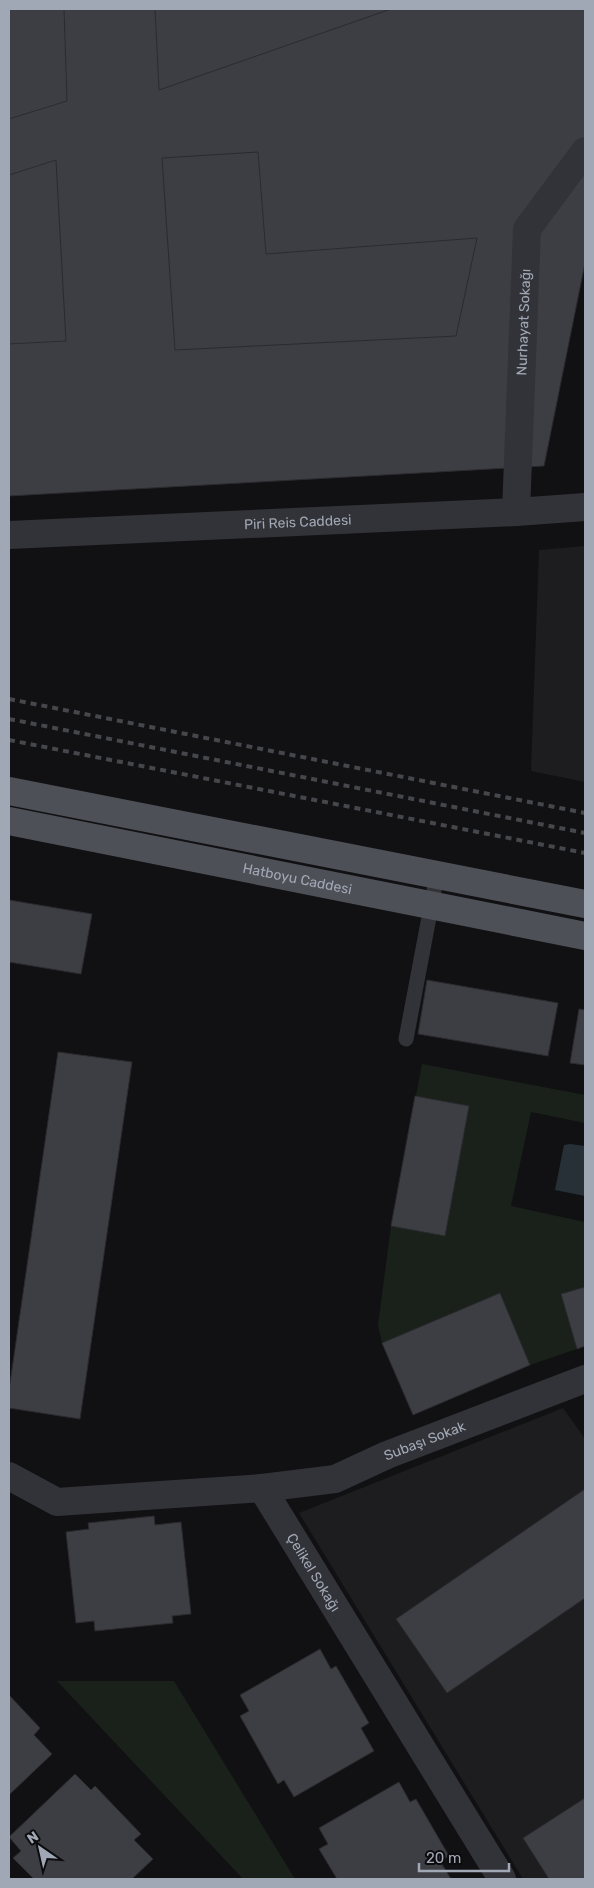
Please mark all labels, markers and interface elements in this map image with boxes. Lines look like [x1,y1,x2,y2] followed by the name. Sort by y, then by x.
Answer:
[513,268,534,376] street label: Nurhayat Sokağı
[244,511,352,533] street label: Piri Reis Caddesi
[241,859,353,898] street label: Hatboyu Caddesi
[381,1417,468,1464] street label: Subaşı Sokak
[283,1530,344,1615] street label: Çelikel Sokağı
[15,1823,65,1873] north arrow
[24,1828,42,1848] text: N
[419,1840,509,1872] scale bar
[426,1849,461,1867] text: 20 m

